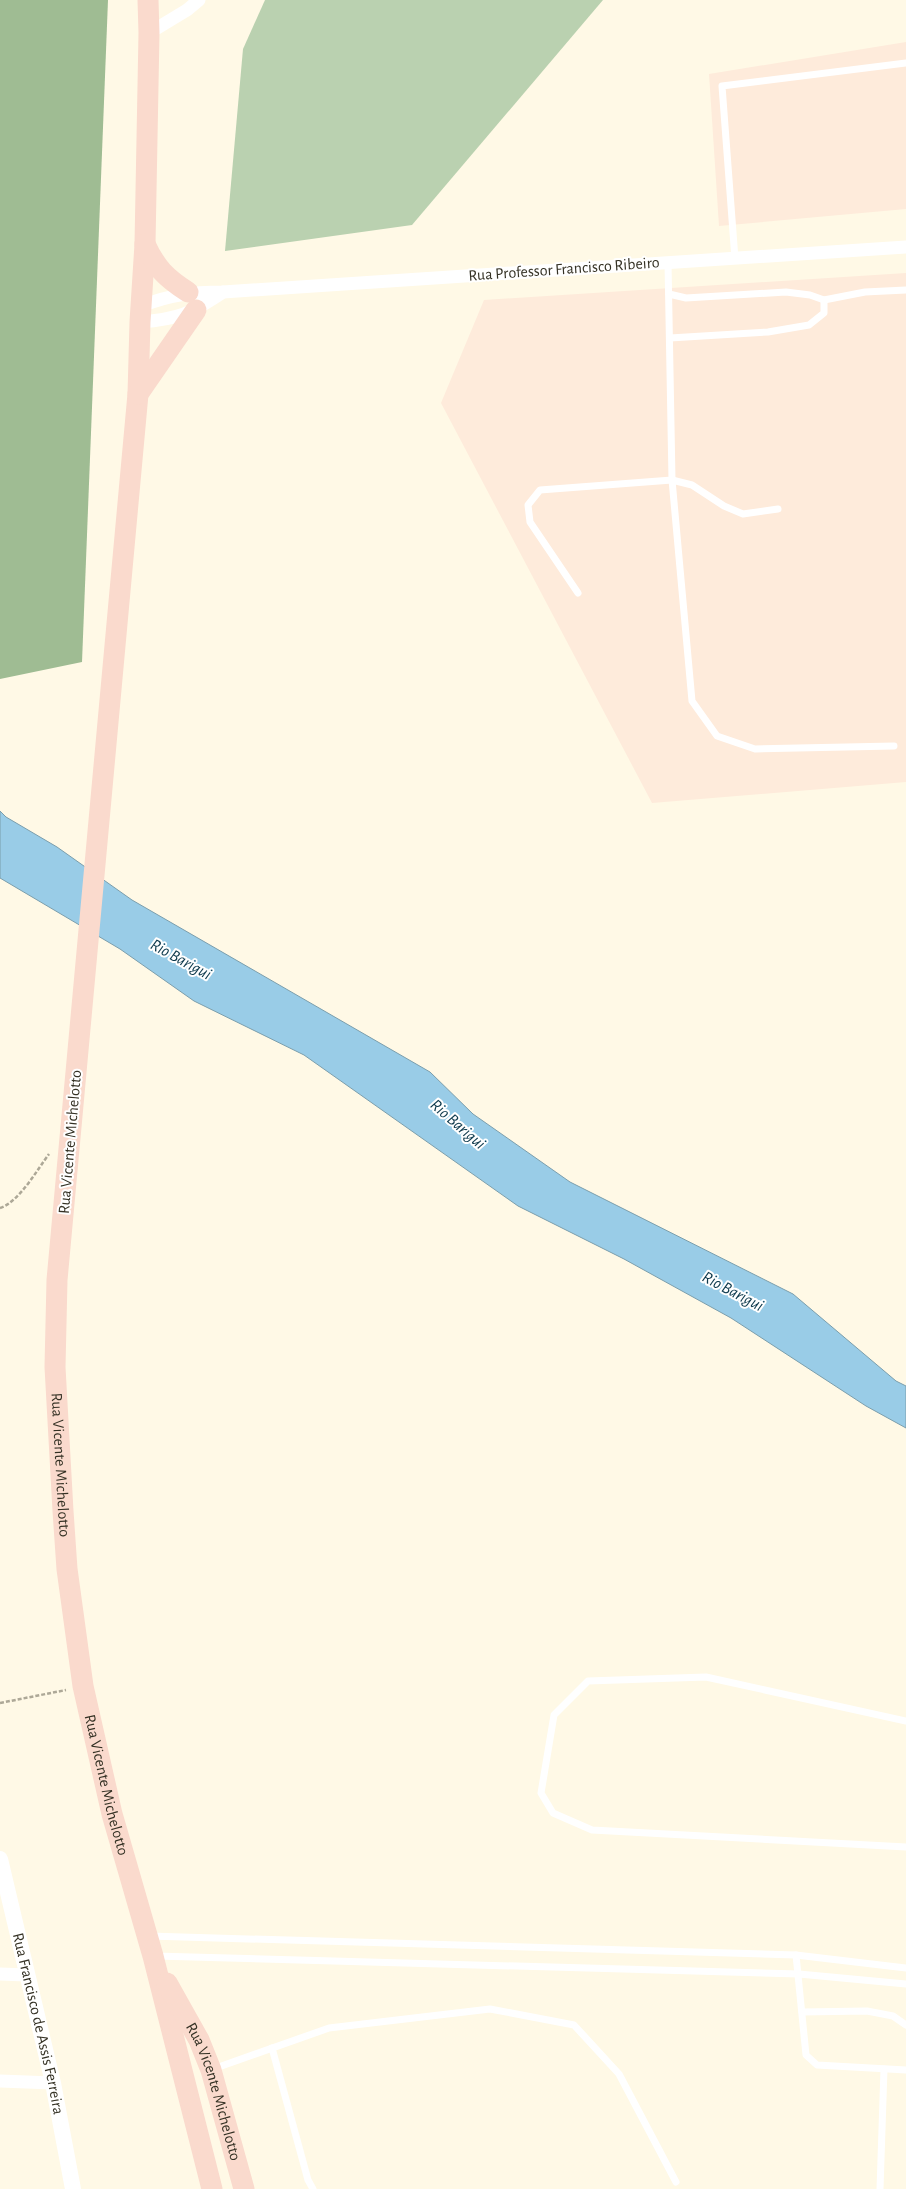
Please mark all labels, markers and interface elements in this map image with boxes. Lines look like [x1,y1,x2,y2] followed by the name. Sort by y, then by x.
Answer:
[468,254,660,284] street label: Rua Professor Francisco Ribeiro
[148,935,215,983] water label: Rio Barigui
[56,1069,84,1215] street label: Rua Vicente Michelotto
[427,1096,489,1152] water label: Rio Barigui
[700,1268,767,1314] water label: Rio Barigui
[48,1392,73,1538] street label: Rua Vicente Michelotto
[82,1713,132,1857] street label: Rua Vicente Michelotto
[10,1931,67,2116] street label: Rua Francisco de Assis Ferreira
[183,2020,244,2162] street label: Rua Vicente Michelotto

